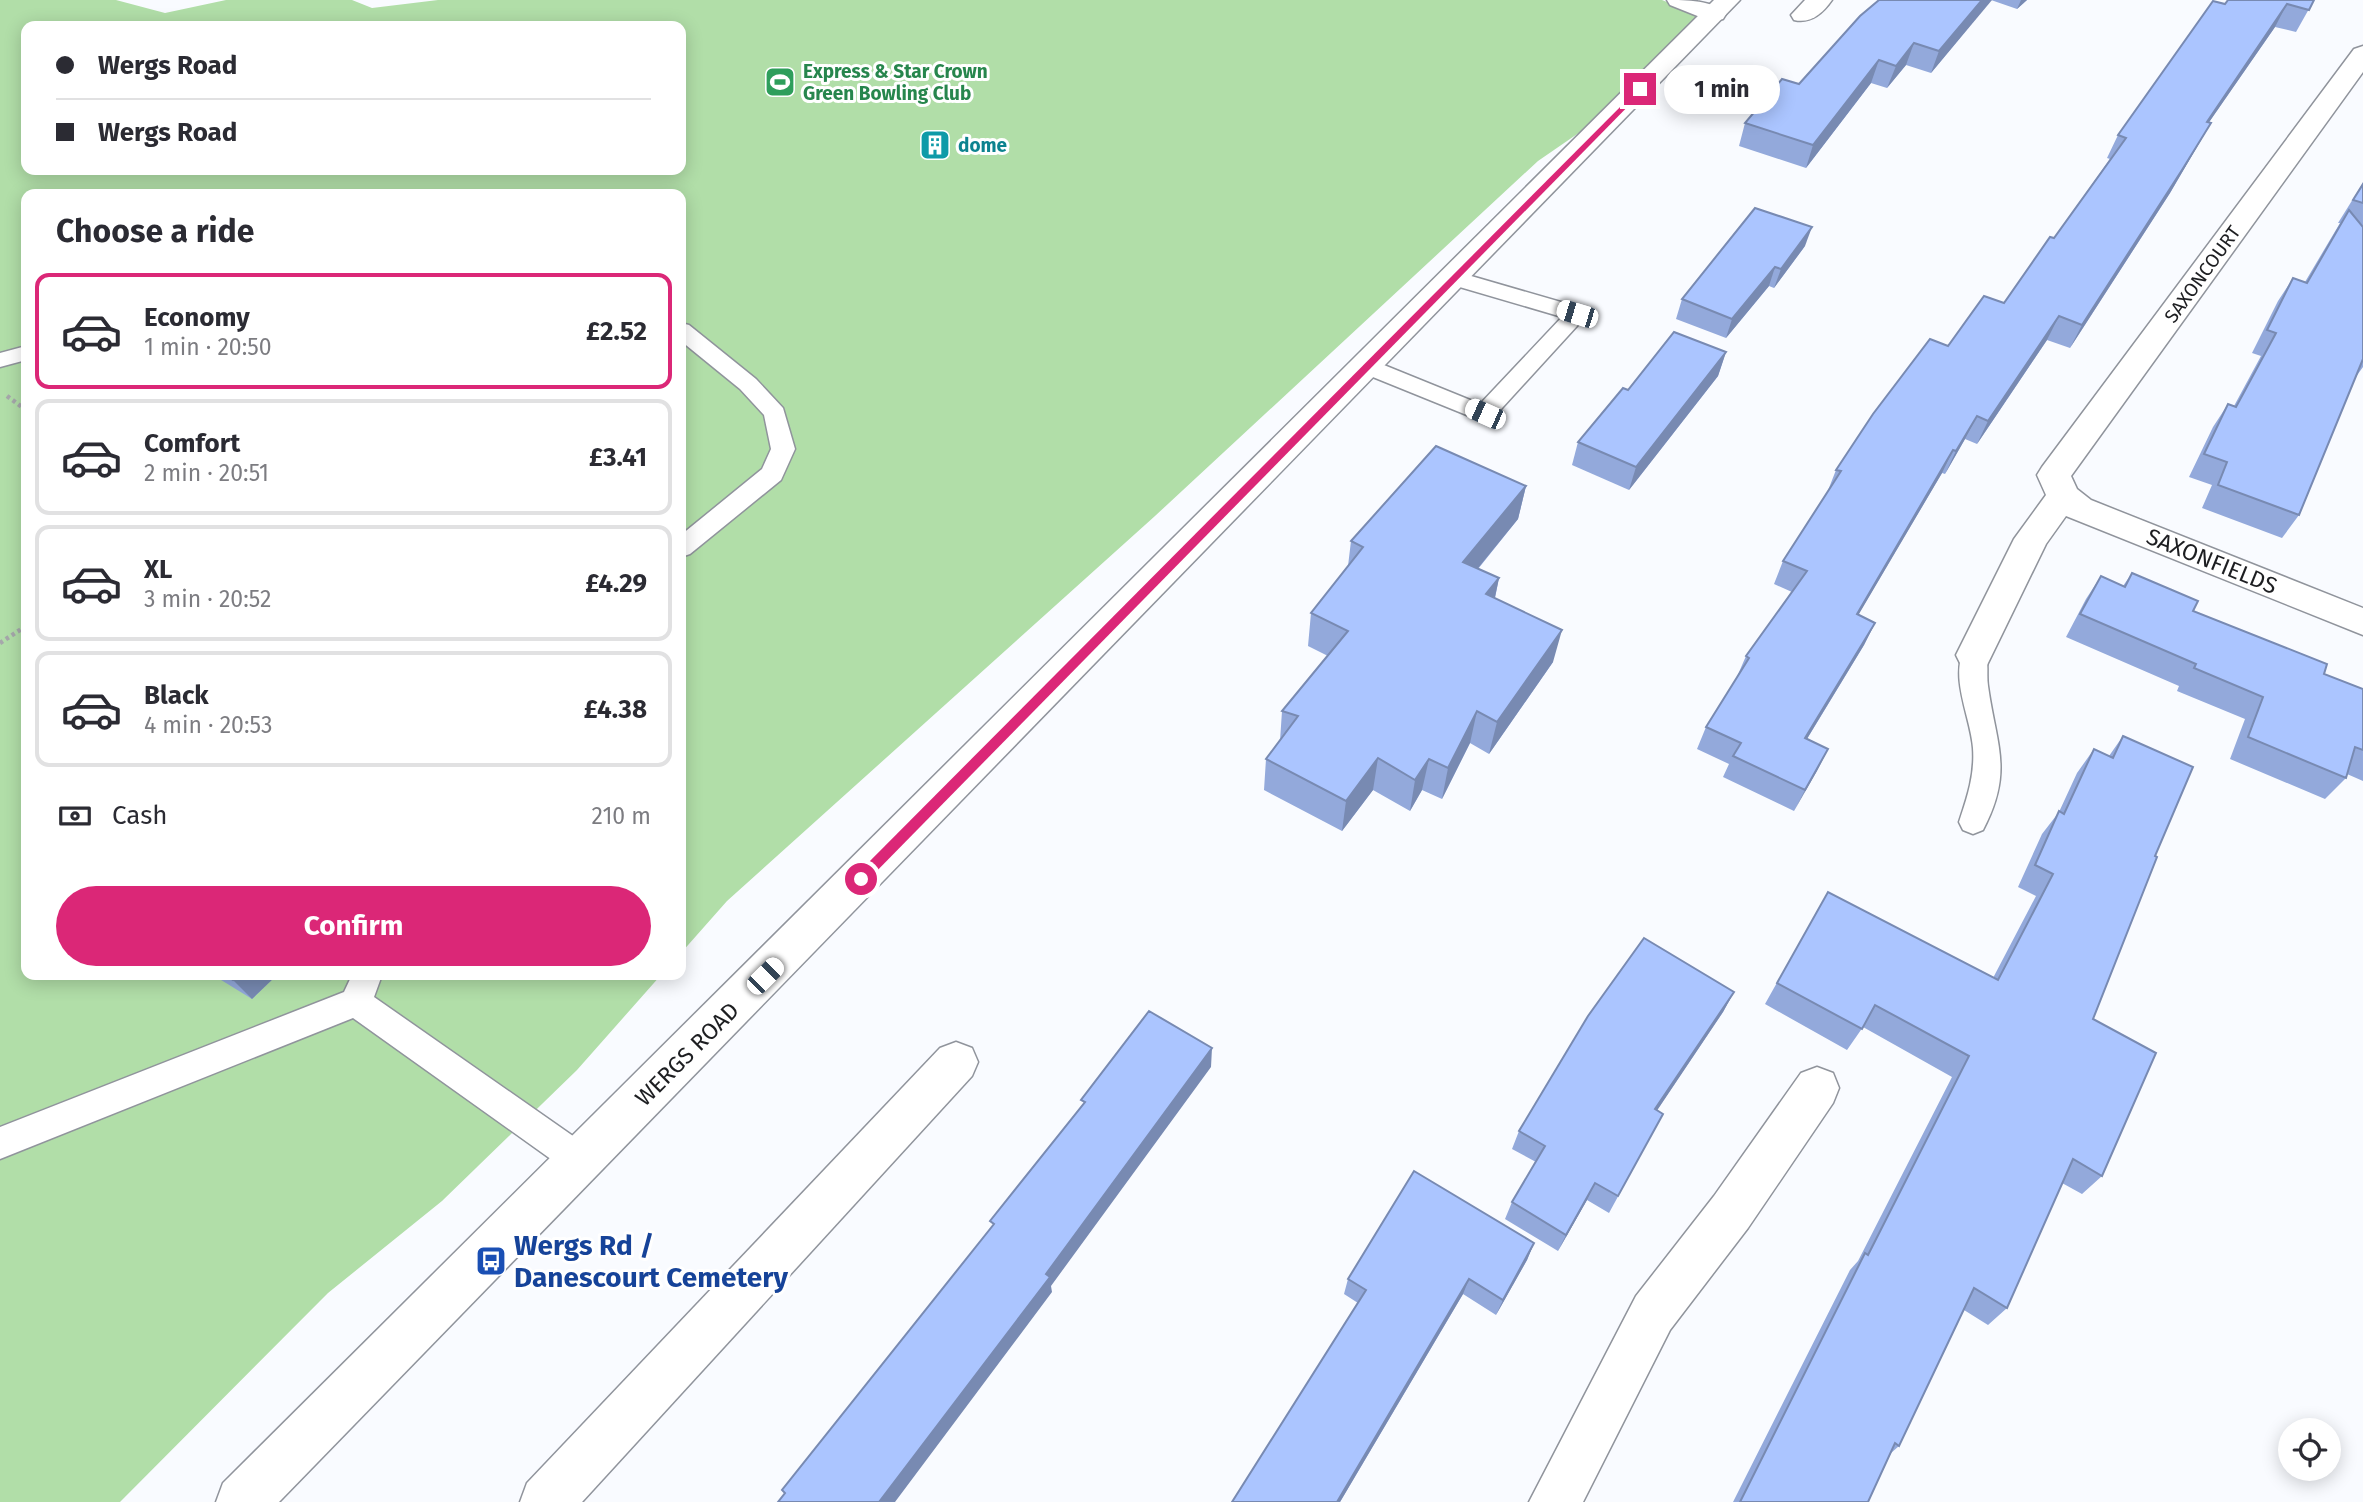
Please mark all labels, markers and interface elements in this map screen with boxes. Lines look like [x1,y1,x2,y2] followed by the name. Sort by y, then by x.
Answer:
[98,50,237,81] text: Wergs Road
[803,60,988,105] place label: Express & Star Crown Green Bowling Club
[1664,64,1780,114] callout: 1 min
[763,65,797,99] sports icon: Express & Star Crown Green Bowling Club
[1624,73,1656,105] route end
[1694,75,1750,103] text: 1 min
[98,117,237,148] text: Wergs Road
[918,128,952,162] building icon: dome
[958,134,1007,157] place label: dome
[56,212,254,250] text: Choose a ride
[2160,221,2245,327] street label: SAXONCOURT
[1554,298,1601,330] car
[60,300,123,363] icon: car
[144,302,250,333] text: Economy
[586,316,647,347] text: £2.52
[144,333,272,361] text: 1 min · 20:50
[1462,396,1509,432] car
[60,426,123,489] icon: car
[144,428,240,459] text: Comfort
[589,442,647,473] text: £3.41
[144,459,269,487] text: 2 min · 20:51
[2143,522,2281,600] street label: SAXONFIELDS
[60,552,123,615] icon: car
[144,554,172,585] text: XL
[585,568,647,599] text: £4.29
[144,585,271,613] text: 3 min · 20:52
[60,678,123,741] icon: car
[144,680,209,711] text: Black
[584,694,647,725] text: £4.38
[144,711,272,739] text: 4 min · 20:53
[56,797,94,835] icon: cash
[112,800,168,831] text: Cash
[592,802,651,830] text: 210 m
[845,863,877,895] route start
[56,886,651,966] button: Confirm
[743,954,788,998] car
[629,996,745,1112] street label: WERGS ROAD
[514,1229,788,1294] place label: Wergs Rd / Danescourt Cemetery
[474,1244,508,1278] bus stop icon: Wergs Rd / Danescourt Cemetery
[2278,1418,2341,1481] map controls
[2278,1418,2341,1481] button: locate

